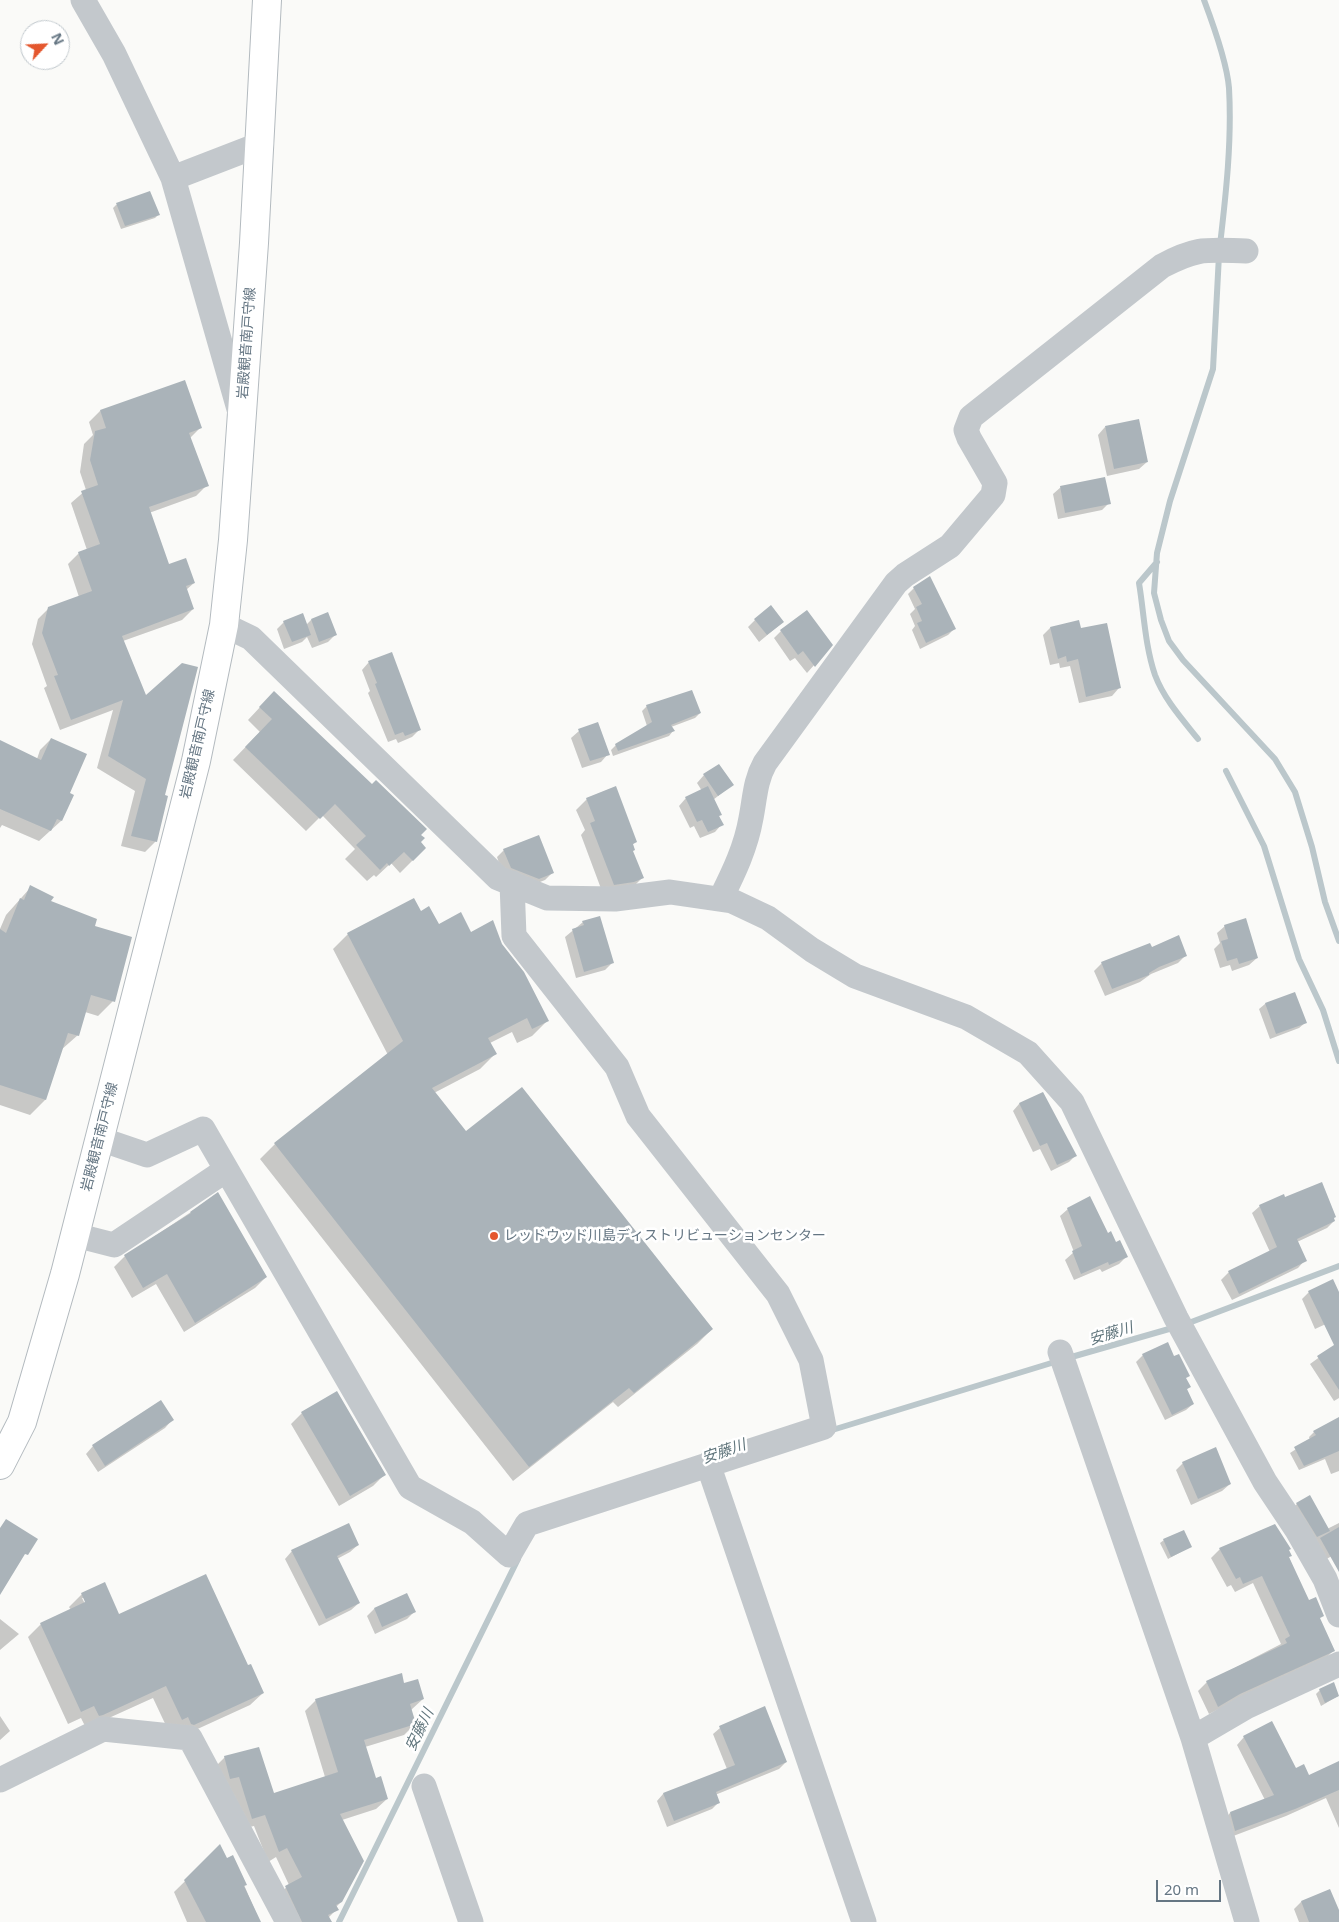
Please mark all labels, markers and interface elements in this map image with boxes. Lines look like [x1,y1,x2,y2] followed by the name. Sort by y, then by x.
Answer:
[20,20,70,70] north arrow
[47,30,69,48] text: N
[235,287,259,399] street label: 岩殿観音南戸守線
[177,688,219,800] street label: 岩殿観音南戸守線
[78,1081,122,1193] street label: 岩殿観音南戸守線
[504,1228,826,1244] place label: レッドウッド川島ディストリビューションセンター
[488,1230,500,1242] marker: レッドウッド川島ディストリビューションセンター
[1087,1319,1135,1349] water label: 安藤川
[700,1436,748,1468] water label: 安藤川
[402,1706,438,1754] water label: 安藤川
[1159,1870,1224,1902] scale bar
[1164,1879,1199,1899] text: 20 m

